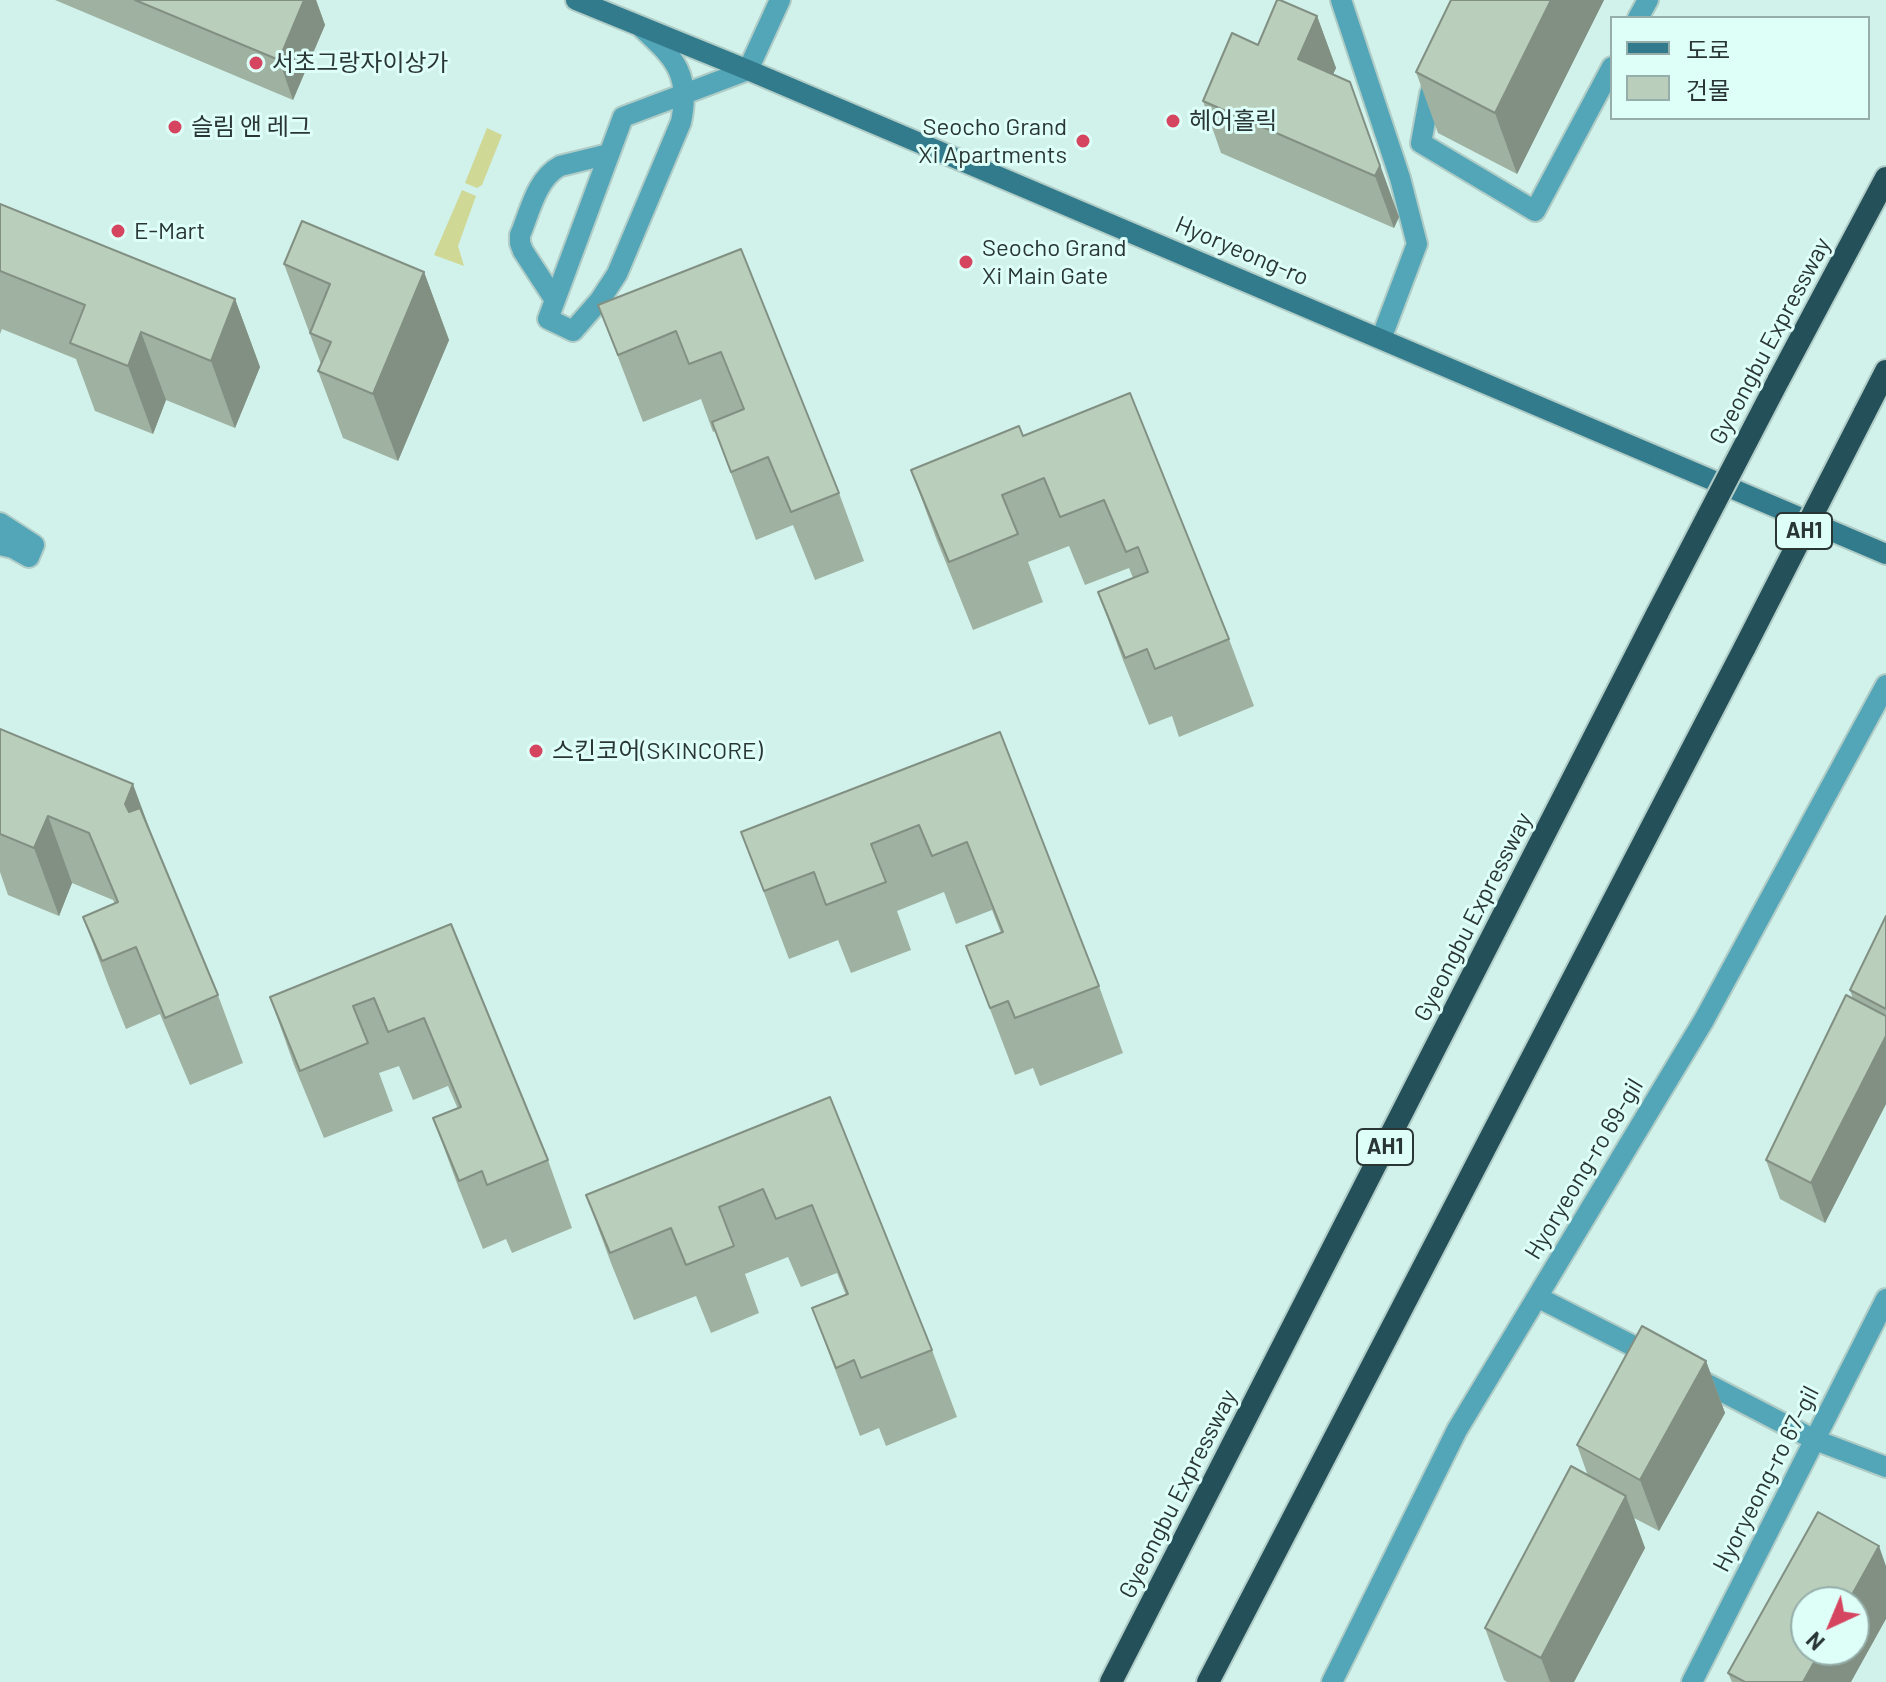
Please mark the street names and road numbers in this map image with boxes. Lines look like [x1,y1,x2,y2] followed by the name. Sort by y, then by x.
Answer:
[1171,210,1313,292] street label: Hyoryeong-ro
[1703,233,1837,449] street label: Gyeongbu Expressway
[1776,513,1832,549] road number: AH1
[1408,808,1538,1026] street label: Gyeongbu Expressway
[1519,1073,1649,1265] street label: Hyoryeong-ro 69-gil
[1357,1129,1413,1165] road number: AH1
[1707,1381,1825,1577] street label: Hyoryeong-ro 67-gil
[1113,1385,1243,1603] street label: Gyeongbu Expressway

